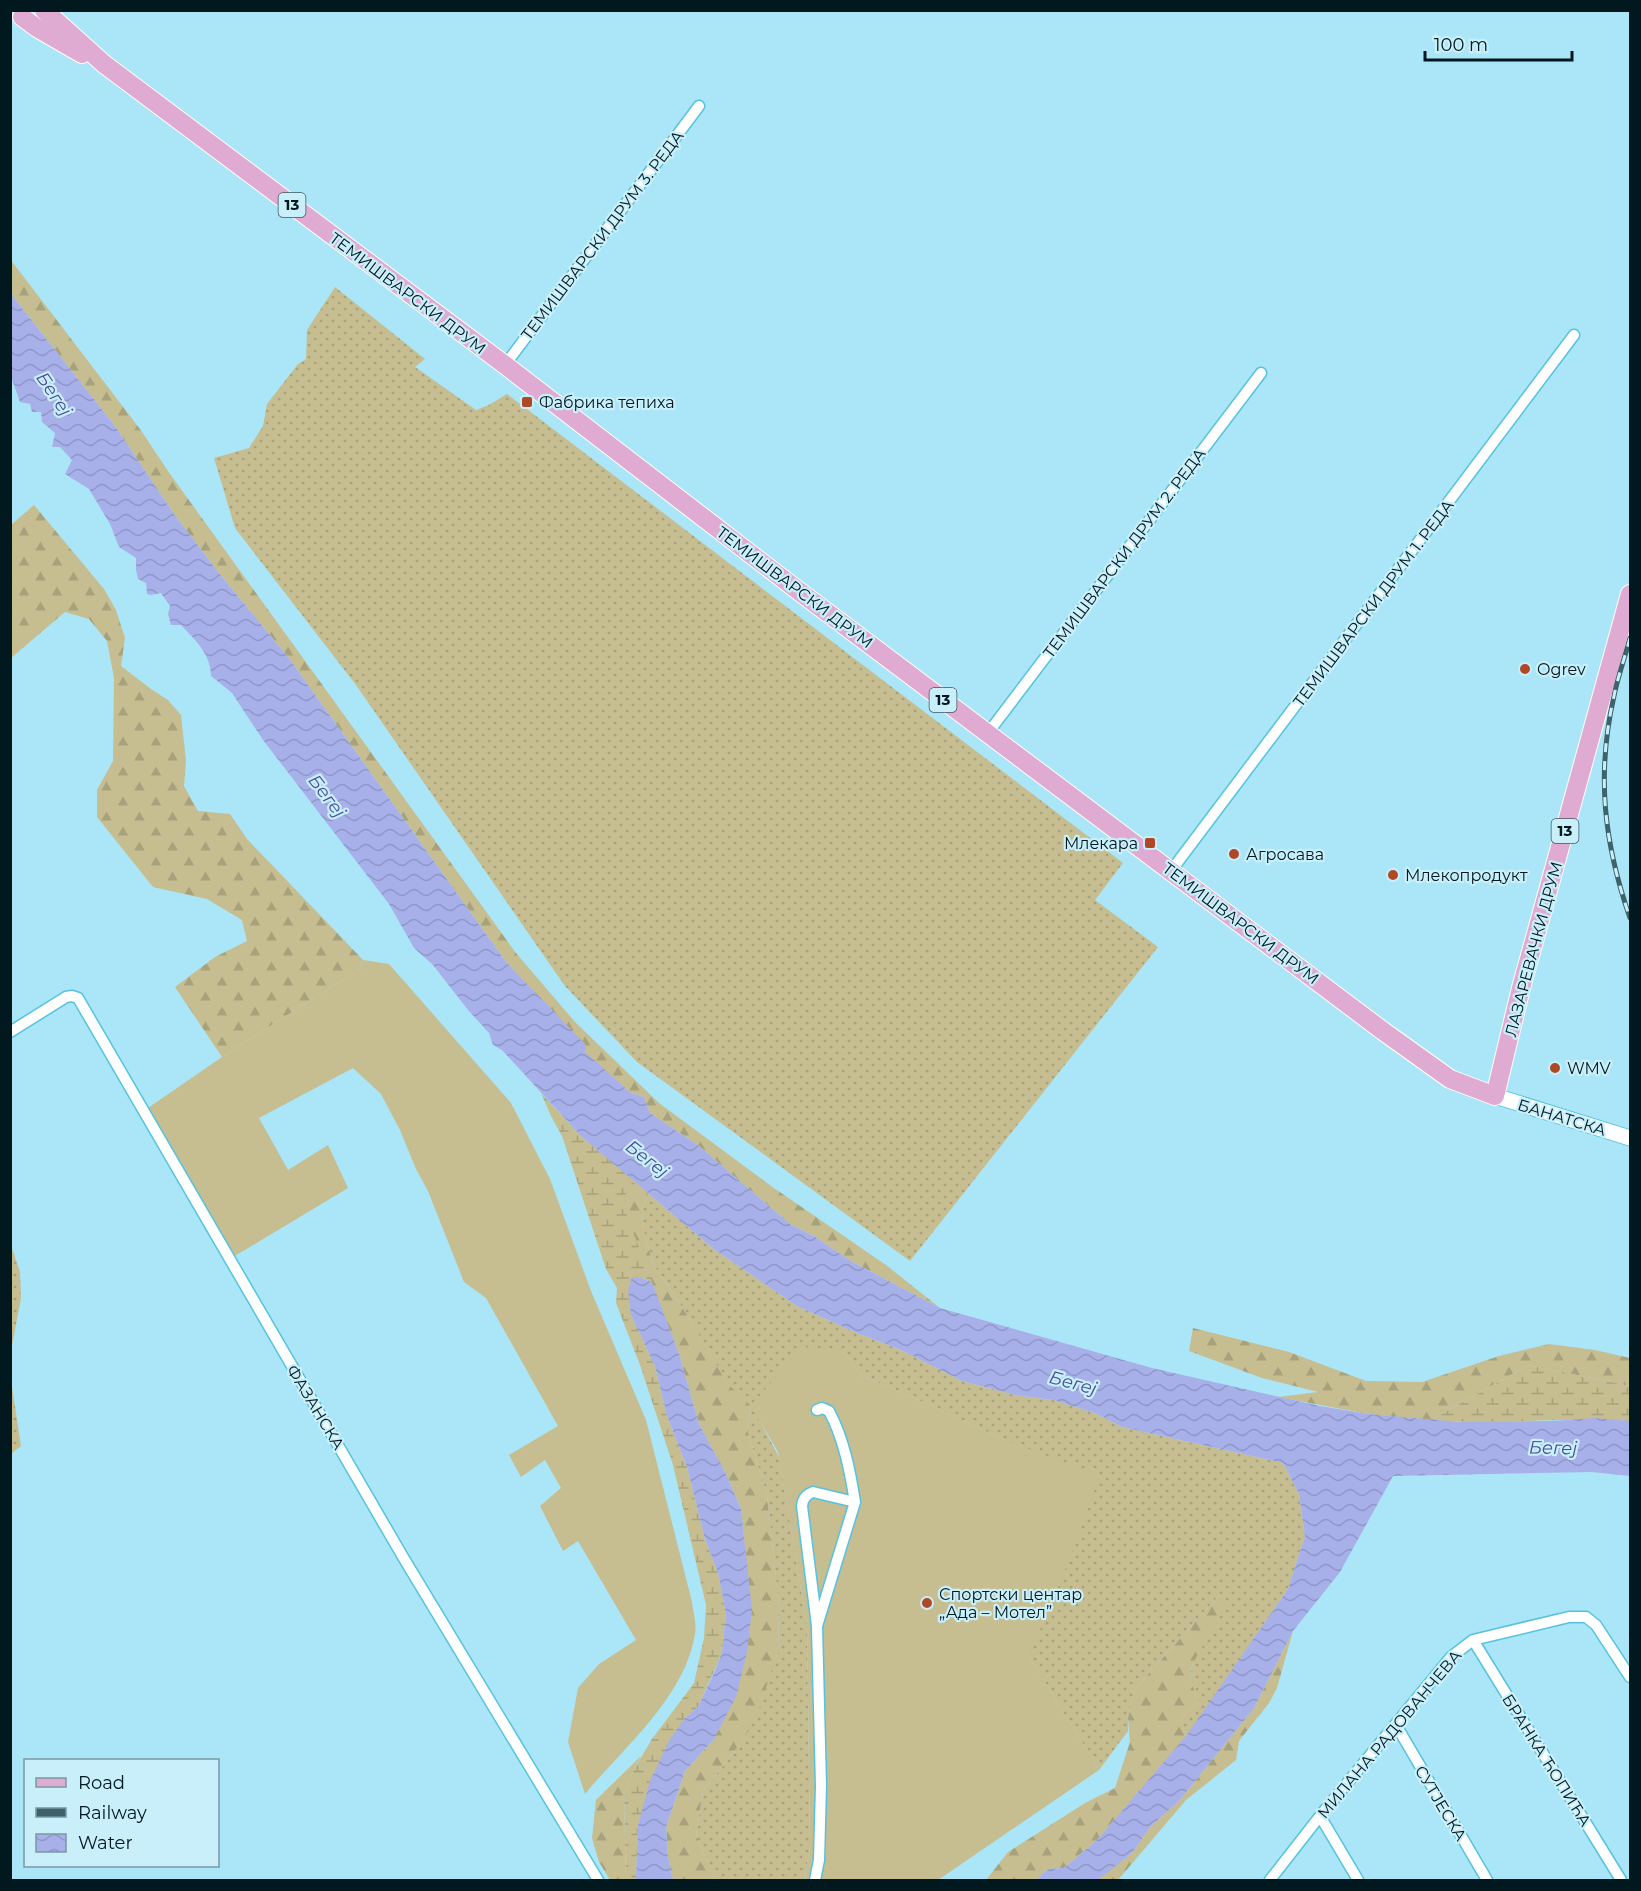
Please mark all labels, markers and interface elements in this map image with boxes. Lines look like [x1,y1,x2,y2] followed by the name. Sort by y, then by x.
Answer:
[1425,24,1572,62] scale bar
[1434,34,1488,56] text: 100 m
[517,127,688,344] street label: ТЕМИШВАРСКИ ДРУМ 3. РЕДА
[278,193,306,217] road number: 13
[326,228,490,358] street label: ТЕМИШВАРСКИ ДРУМ
[31,368,77,420] water label: Бегеј
[539,393,675,412] place label: Фабрика тепиха
[520,395,534,409] marker: Фабрика тепиха
[1039,445,1210,662] street label: ТЕМИШВАРСКИ ДРУМ 2. РЕДА
[1289,496,1458,711] street label: ТЕМИШВАРСКИ ДРУМ 1. РЕДА
[713,522,877,652] street label: ТЕМИШВАРСКИ ДРУМ
[1537,660,1586,679] place label: Ogrev
[1518,662,1532,676] marker: Ogrev
[930,688,956,712] road number: 13
[304,770,350,822] water label: Бегеј
[1552,819,1578,843] road number: 13
[1064,834,1138,853] place label: Млекара
[1143,836,1157,850] marker: Млекара
[1246,845,1324,864] place label: Агросава
[1227,847,1241,861] marker: Агросава
[1159,858,1323,988] street label: ТЕМИШВАРСКИ ДРУМ
[1501,859,1566,1039] street label: ЛАЗАРЕВАЧКИ ДРУМ
[1405,866,1528,885] place label: Млекопродукт
[1386,868,1400,882] marker: Млекопродукт
[1567,1059,1612,1078] place label: WMV
[1548,1061,1562,1075] marker: WMV
[1515,1095,1608,1140] street label: БАНАТСКА
[621,1135,673,1183] water label: Бегеј
[283,1361,348,1453] street label: ФАЗАНСКА
[1047,1366,1099,1400] water label: Бегеј
[1529,1437,1577,1459] water label: Бегеј
[939,1585,1082,1622] place label: Спортски центар „Ада – Мотел”
[920,1596,934,1610] marker: Спортски центар „Ада – Мотел”
[1313,1646,1465,1822] street label: МИЛАНА РАДОВАНЧЕВА
[1498,1691,1595,1830] street label: БРАНКА ЋОПИЋА
[24,1759,219,1867] legend
[1411,1762,1470,1844] street label: СУТЈЕСКА
[78,1772,125,1794] text: Road
[78,1802,147,1824] text: Railway
[78,1832,133,1854] text: Water

